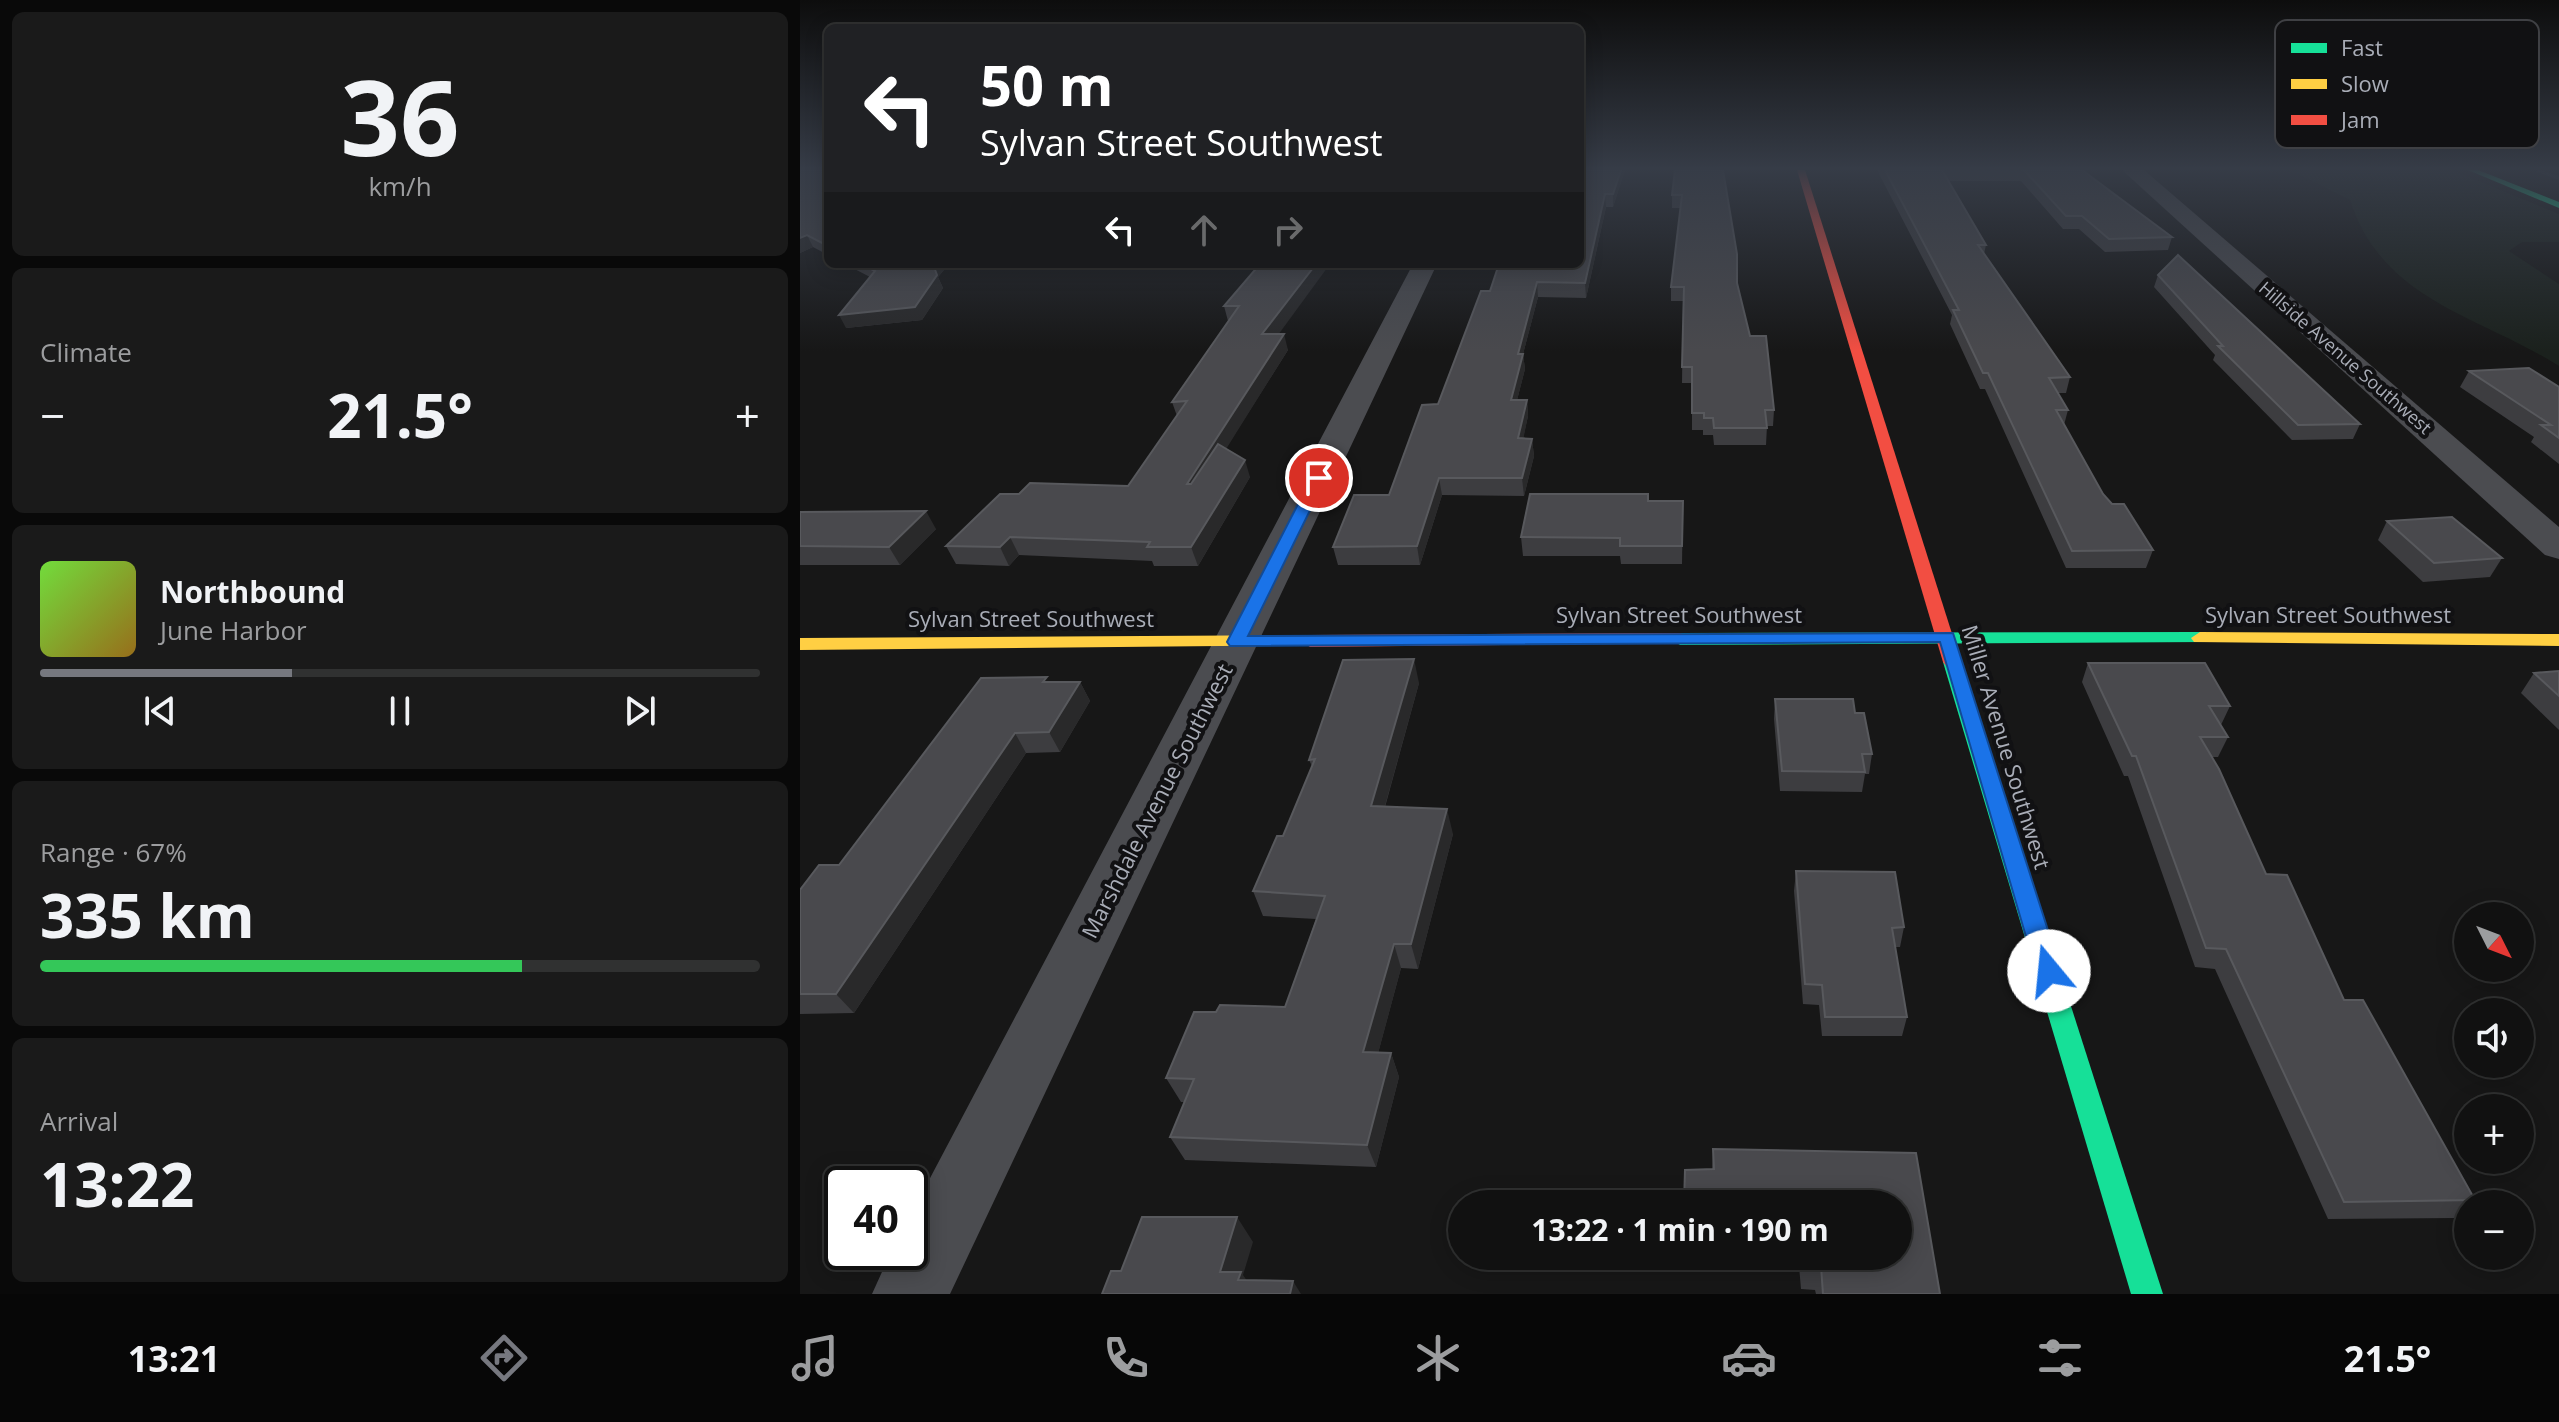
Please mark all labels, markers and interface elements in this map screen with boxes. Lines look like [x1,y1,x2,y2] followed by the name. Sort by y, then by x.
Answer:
[2275,20,2539,148] legend
[2341,32,2383,62] text: Fast
[341,45,459,186] text: 36
[980,46,1114,122] text: 50 m
[848,56,952,160] icon: left
[2341,68,2389,98] text: Slow
[2339,104,2380,134] text: Jam
[980,118,1383,167] text: Sylvan Street Southwest
[368,168,432,204] text: km/h
[1098,208,1142,252] icon: left
[1182,208,1226,252] icon: ahead
[1266,208,1310,252] icon: right
[2254,276,2437,439] street label: Hillside Avenue Southwest
[40,334,132,370] text: Climate
[327,374,473,456] text: 21.5°
[40,385,65,445] text: −
[735,385,760,445] text: +
[1285,444,1353,512] pin
[1297,456,1341,500] icon: arrive
[160,571,345,612] text: Northbound
[1556,599,1802,629] street label: Sylvan Street Southwest
[2205,599,2451,629] street label: Sylvan Street Southwest
[908,603,1154,633] street label: Sylvan Street Southwest
[160,612,307,648] text: June Harbor
[1956,621,2058,873] street label: Miller Avenue Southwest
[1074,658,1239,943] street label: Marshdale Avenue Southwest
[138,689,182,733] icon: previous
[378,689,422,733] icon: pause
[618,689,662,733] icon: next
[40,834,187,870] text: Range · 67%
[40,874,255,956] text: 335 km
[2454,902,2534,982] north arrow
[2454,902,2534,1270] map controls
[2007,929,2091,1013] position arrow
[2454,998,2534,1078] button: sound
[2454,1094,2534,1174] button: +
[40,1103,118,1139] text: Arrival
[40,1143,194,1225] text: 13:22
[824,1166,928,1270] speed limit sign: 40
[2454,1190,2534,1270] button: −
[1531,1209,1829,1250] text: 13:22 · 1 min · 190 m
[476,1330,532,1386] icon: directions
[787,1330,843,1386] icon: music
[1098,1330,1154,1386] icon: phone
[1410,1330,1466,1386] icon: climate
[1721,1330,1777,1386] icon: car
[2032,1330,2088,1386] icon: filters
[128,1334,220,1383] text: 13:21
[2344,1334,2431,1383] text: 21.5°

